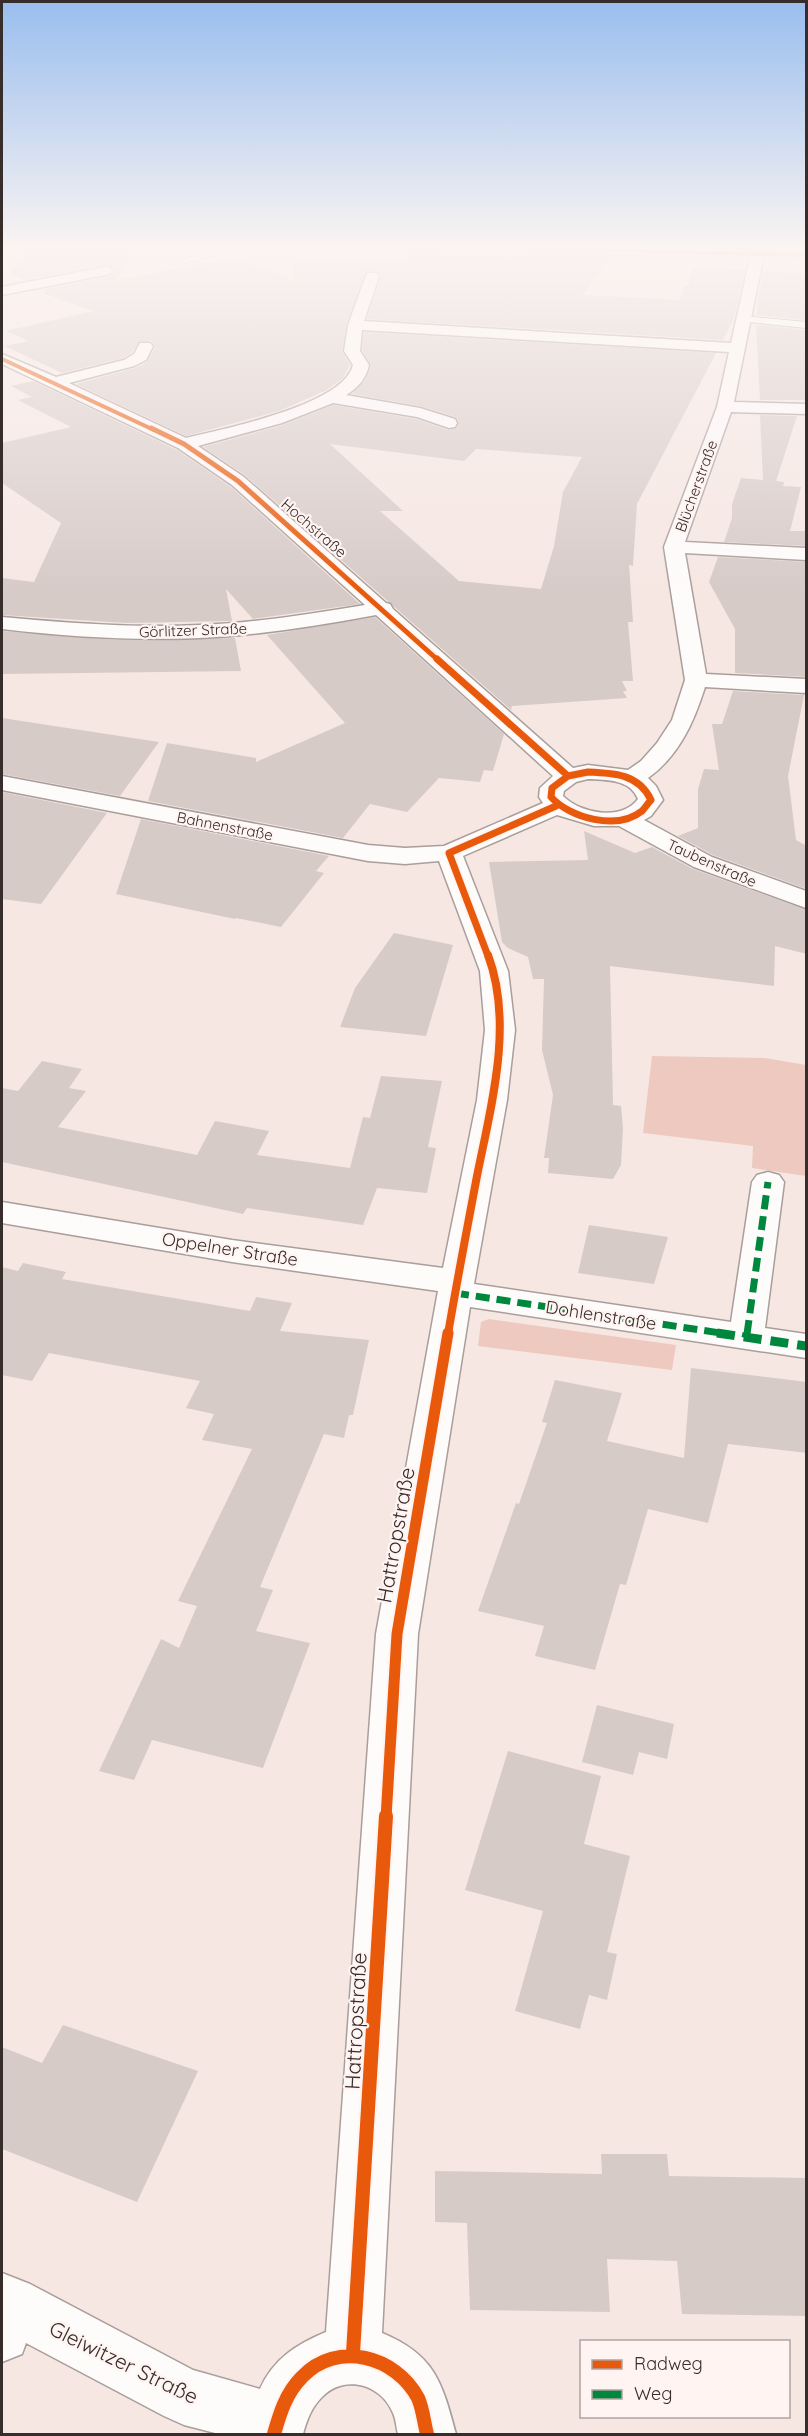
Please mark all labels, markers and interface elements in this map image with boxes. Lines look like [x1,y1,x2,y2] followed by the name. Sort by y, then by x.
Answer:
[671,437,721,535] street label: Blücherstraße
[277,494,351,562] street label: Hochstraße
[139,619,247,641] street label: Görlitzer Straße
[175,807,275,845] street label: Bahnenstraße
[664,835,760,891] street label: Taubenstraße
[160,1227,300,1271] street label: Oppelner Straße
[544,1295,658,1335] street label: Dohlenstraße
[370,1465,420,1605] street label: Hattropstraße
[338,1952,372,2090] street label: Hattropstraße
[45,2315,203,2409] street label: Gleiwitzer Straße
[580,2340,790,2418] legend
[634,2352,703,2375] text: Radweg
[634,2382,672,2405] text: Weg

